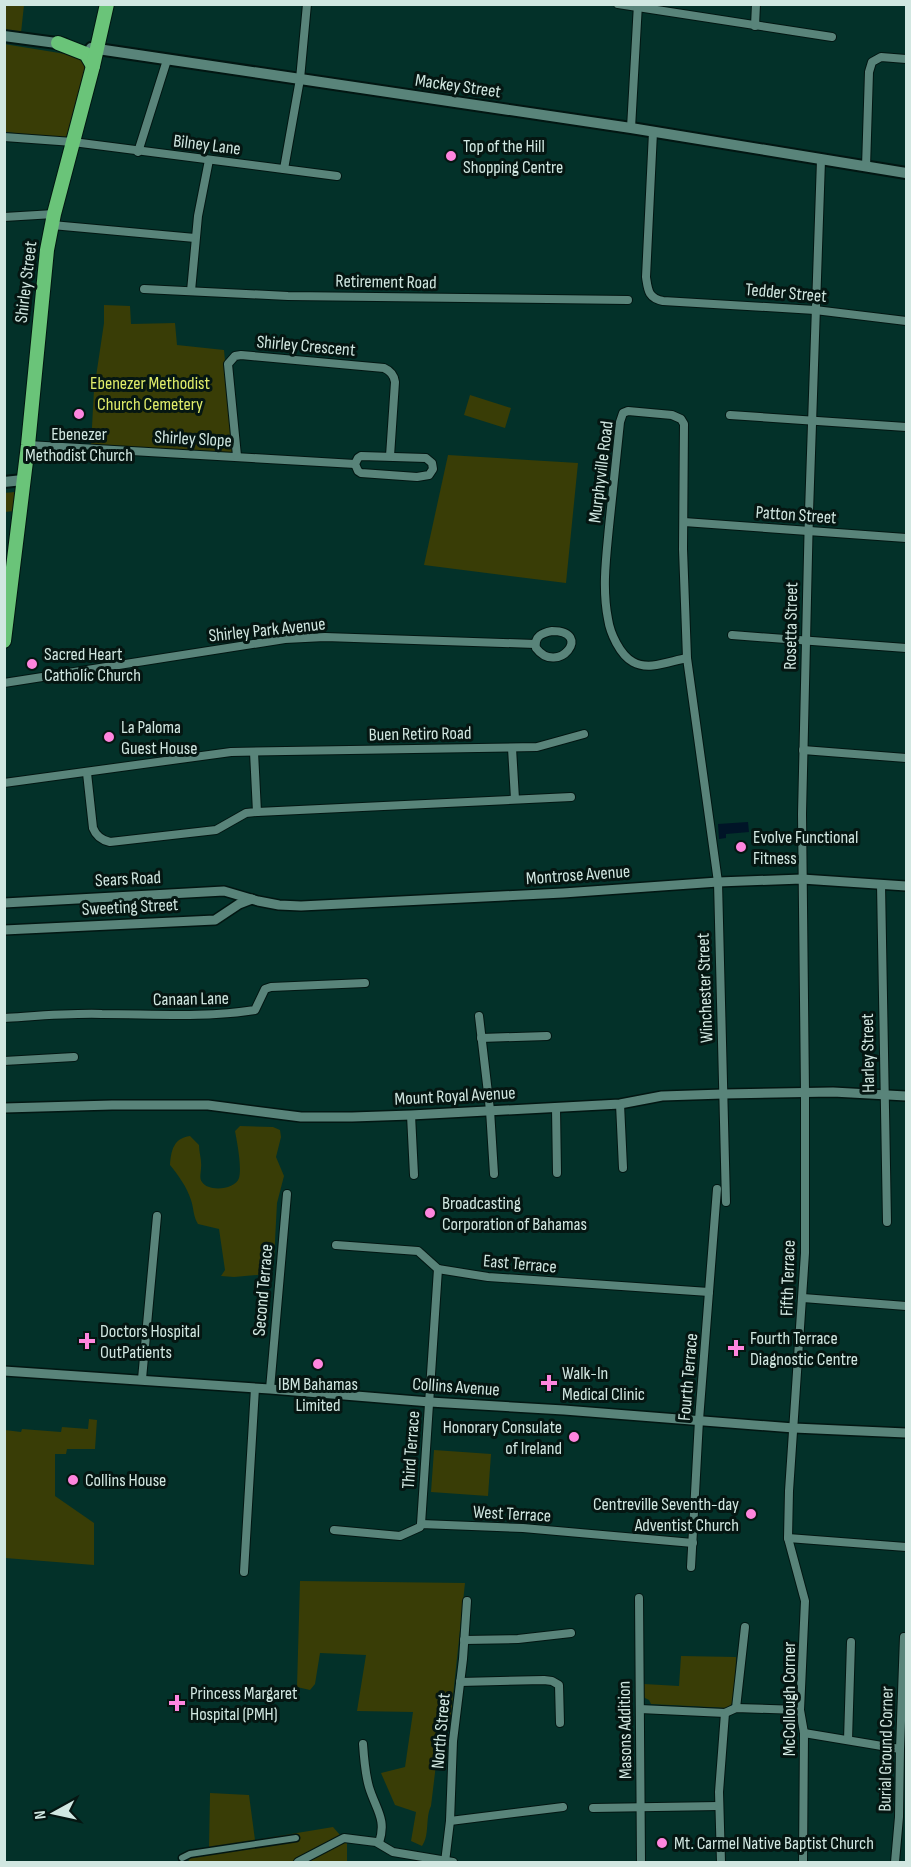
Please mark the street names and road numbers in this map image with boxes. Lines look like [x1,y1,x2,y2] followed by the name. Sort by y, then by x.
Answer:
[414,70,503,102] street label: Mackey Street
[172,130,242,160] street label: Bilney Lane
[11,239,41,324] street label: Shirley Street
[335,271,437,293] street label: Retirement Road
[744,279,828,307] street label: Tedder Street
[256,331,357,361] street label: Shirley Crescent
[584,420,618,524] street label: Murphyville Road
[154,426,232,452] street label: Shirley Slope
[755,502,838,528] street label: Patton Street
[780,581,802,670] street label: Rosetta Street
[208,613,326,647] street label: Shirley Park Avenue
[368,723,472,745] street label: Buen Retiro Road
[525,861,631,889] street label: Montrose Avenue
[94,867,162,891] street label: Sears Road
[81,894,179,920] street label: Sweeting Street
[693,932,717,1043] street label: Winchester Street
[153,988,229,1010] street label: Canaan Lane
[857,1013,879,1093] street label: Harley Street
[394,1082,516,1110] street label: Mount Royal Avenue
[776,1239,800,1317] street label: Fifth Terrace
[249,1243,277,1337] street label: Second Terrace
[482,1250,558,1278] street label: East Terrace
[674,1332,702,1422] street label: Fourth Terrace
[412,1373,500,1401] street label: Collins Avenue
[398,1410,424,1490] street label: Third Terrace
[472,1501,552,1527] street label: West Terrace
[779,1642,800,1756] street label: McCollough Corner
[614,1681,636,1779] street label: Masons Addition
[874,1686,898,1812] street label: Burial Ground Corner
[427,1692,455,1770] street label: North Street

